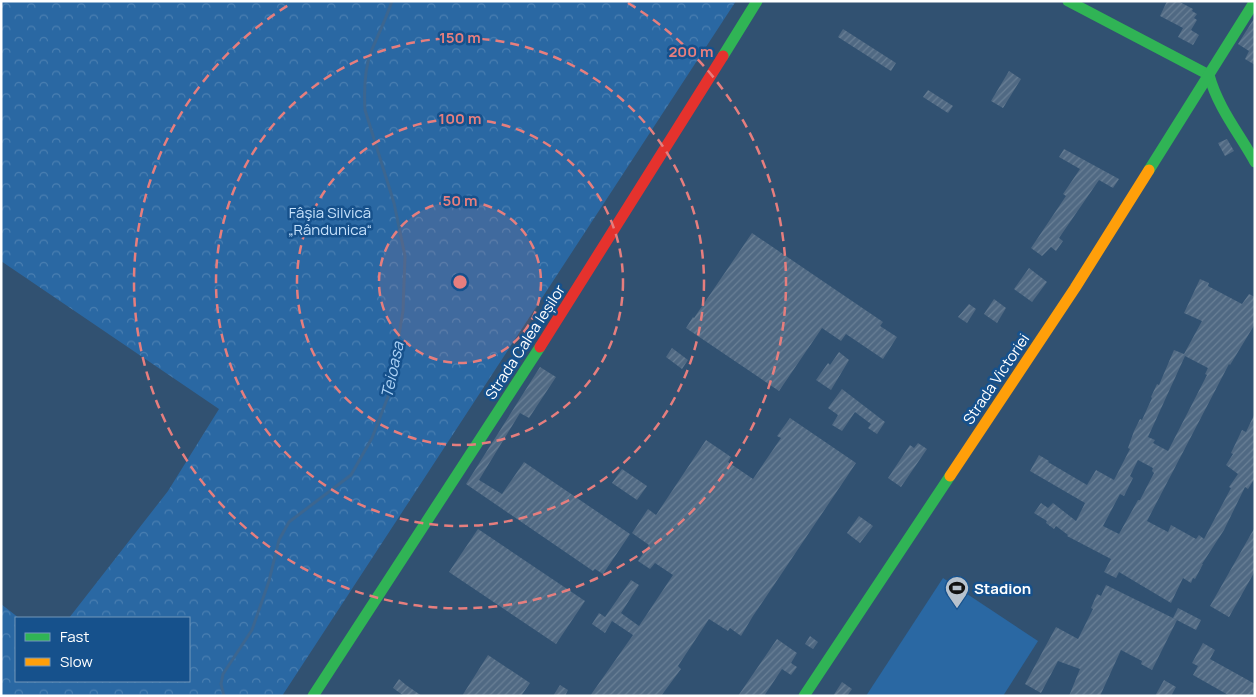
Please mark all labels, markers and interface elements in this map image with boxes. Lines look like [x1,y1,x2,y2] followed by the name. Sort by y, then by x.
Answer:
[439,27,481,48] text: 150 m
[668,41,714,62] text: 200 m
[439,108,481,129] text: 100 m
[442,190,478,211] text: 50 m
[288,202,372,240] park label: Fâşia Silvică „Rândunica“
[451,273,469,291] centre of rings
[480,280,570,403] street label: Strada Calea Ieșilor
[958,330,1034,428] street label: Strada Victoriei
[375,339,409,400] water label: Teioasa
[944,575,970,609] sports icon: Stadion
[974,578,1031,599] place label: Stadion
[15,617,190,682] legend
[60,626,89,647] text: Fast
[60,651,93,672] text: Slow

